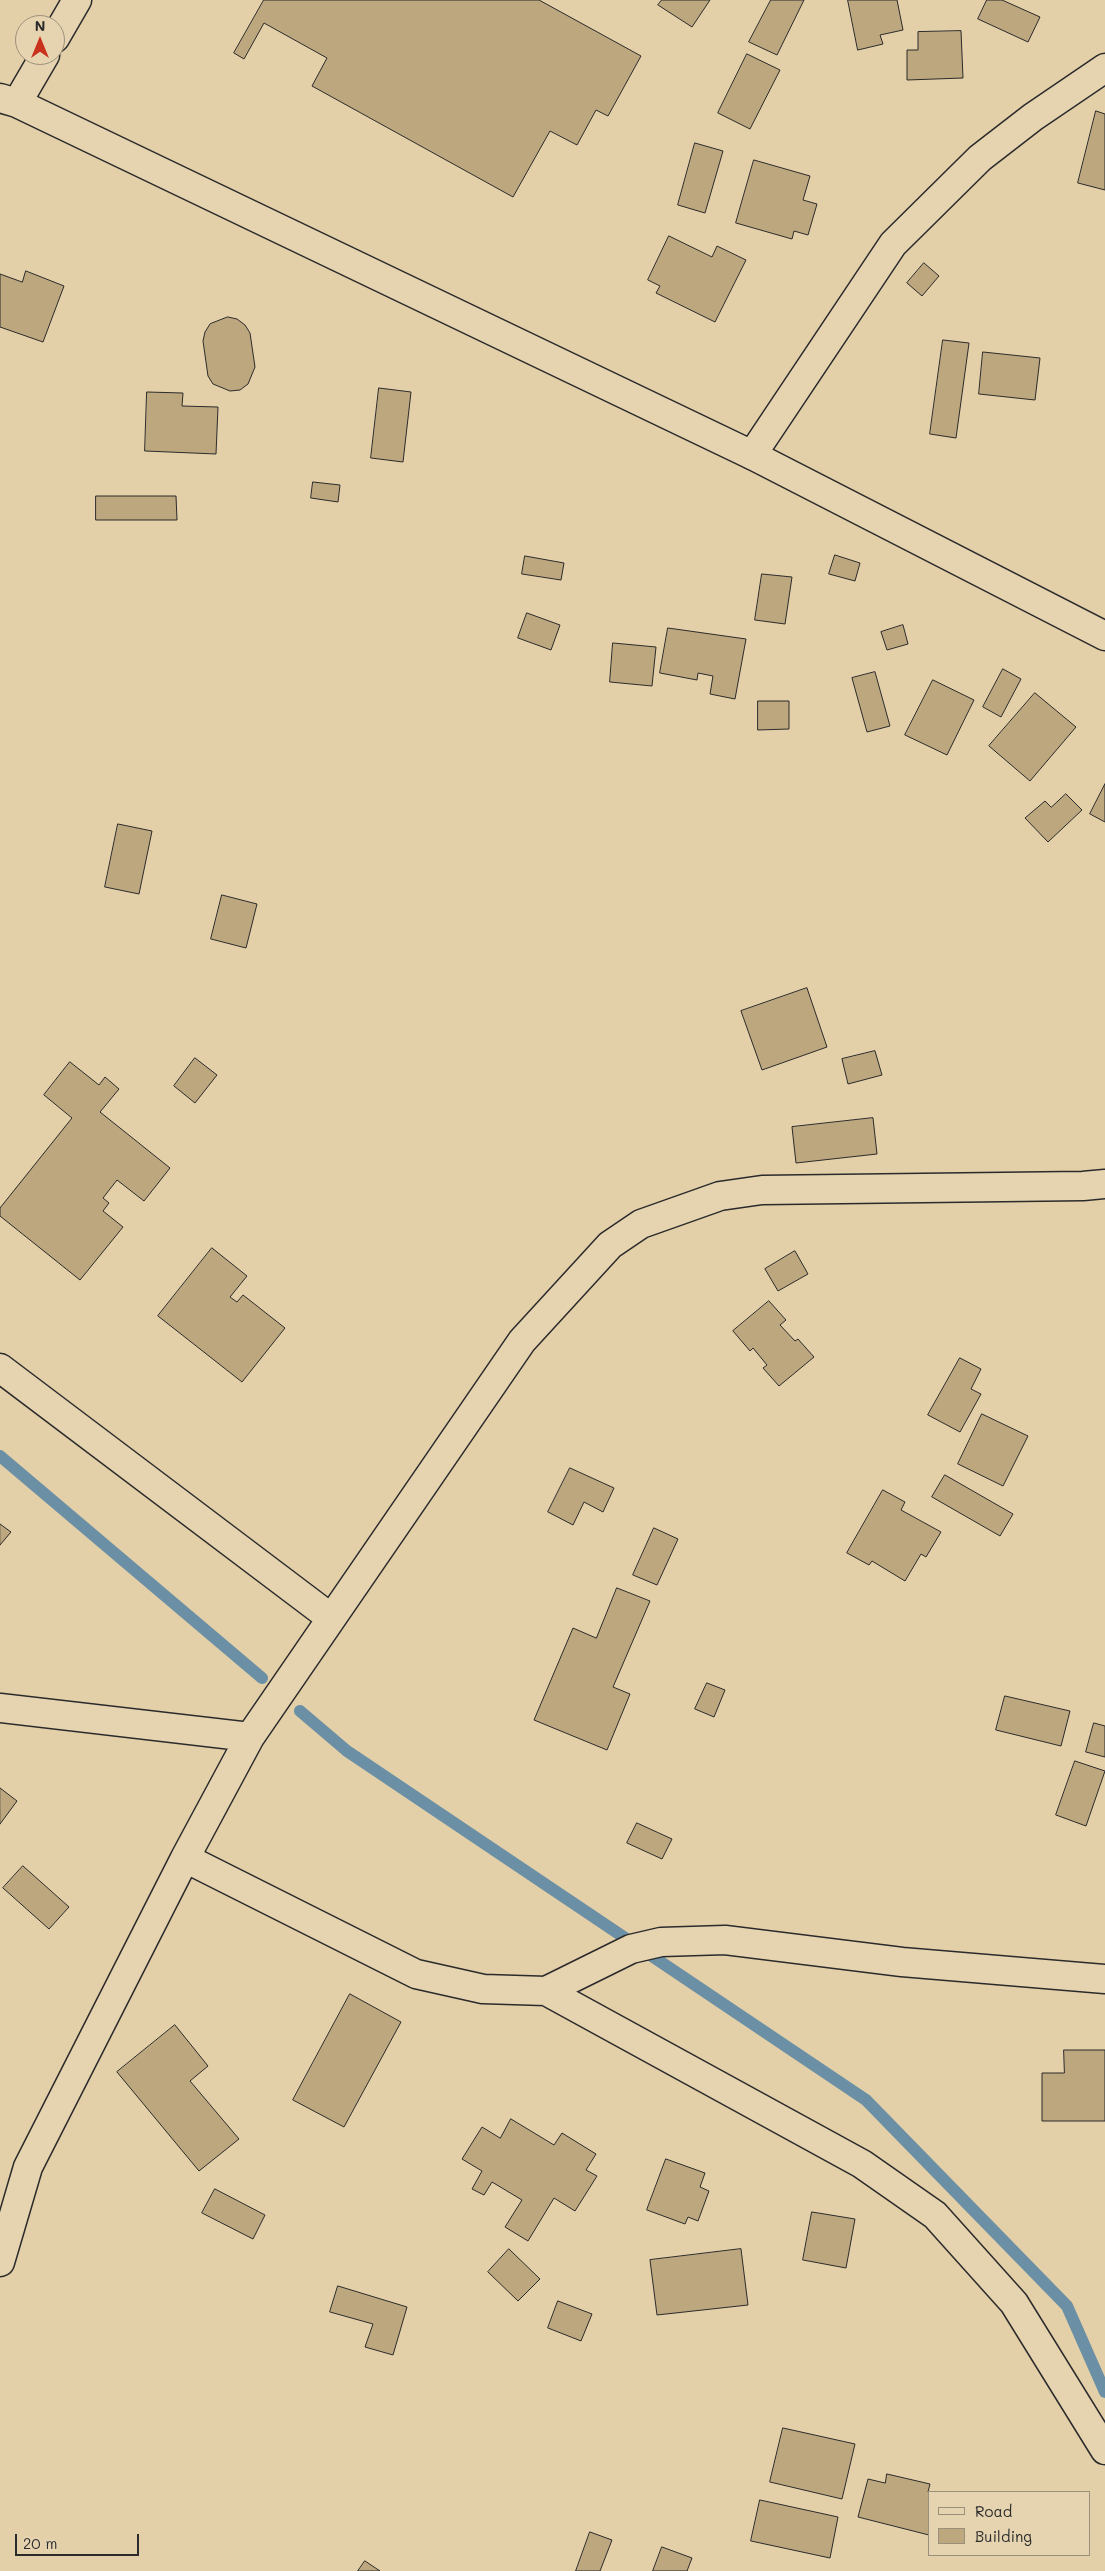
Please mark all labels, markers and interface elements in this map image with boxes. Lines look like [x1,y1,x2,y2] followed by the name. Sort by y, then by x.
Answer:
[15,15,65,65] north arrow
[35,16,45,35] text: N
[928,2491,1090,2556] legend
[975,2501,1012,2521] text: Road
[18,2524,141,2556] scale bar
[975,2526,1032,2546] text: Building
[23,2533,57,2553] text: 20 m

